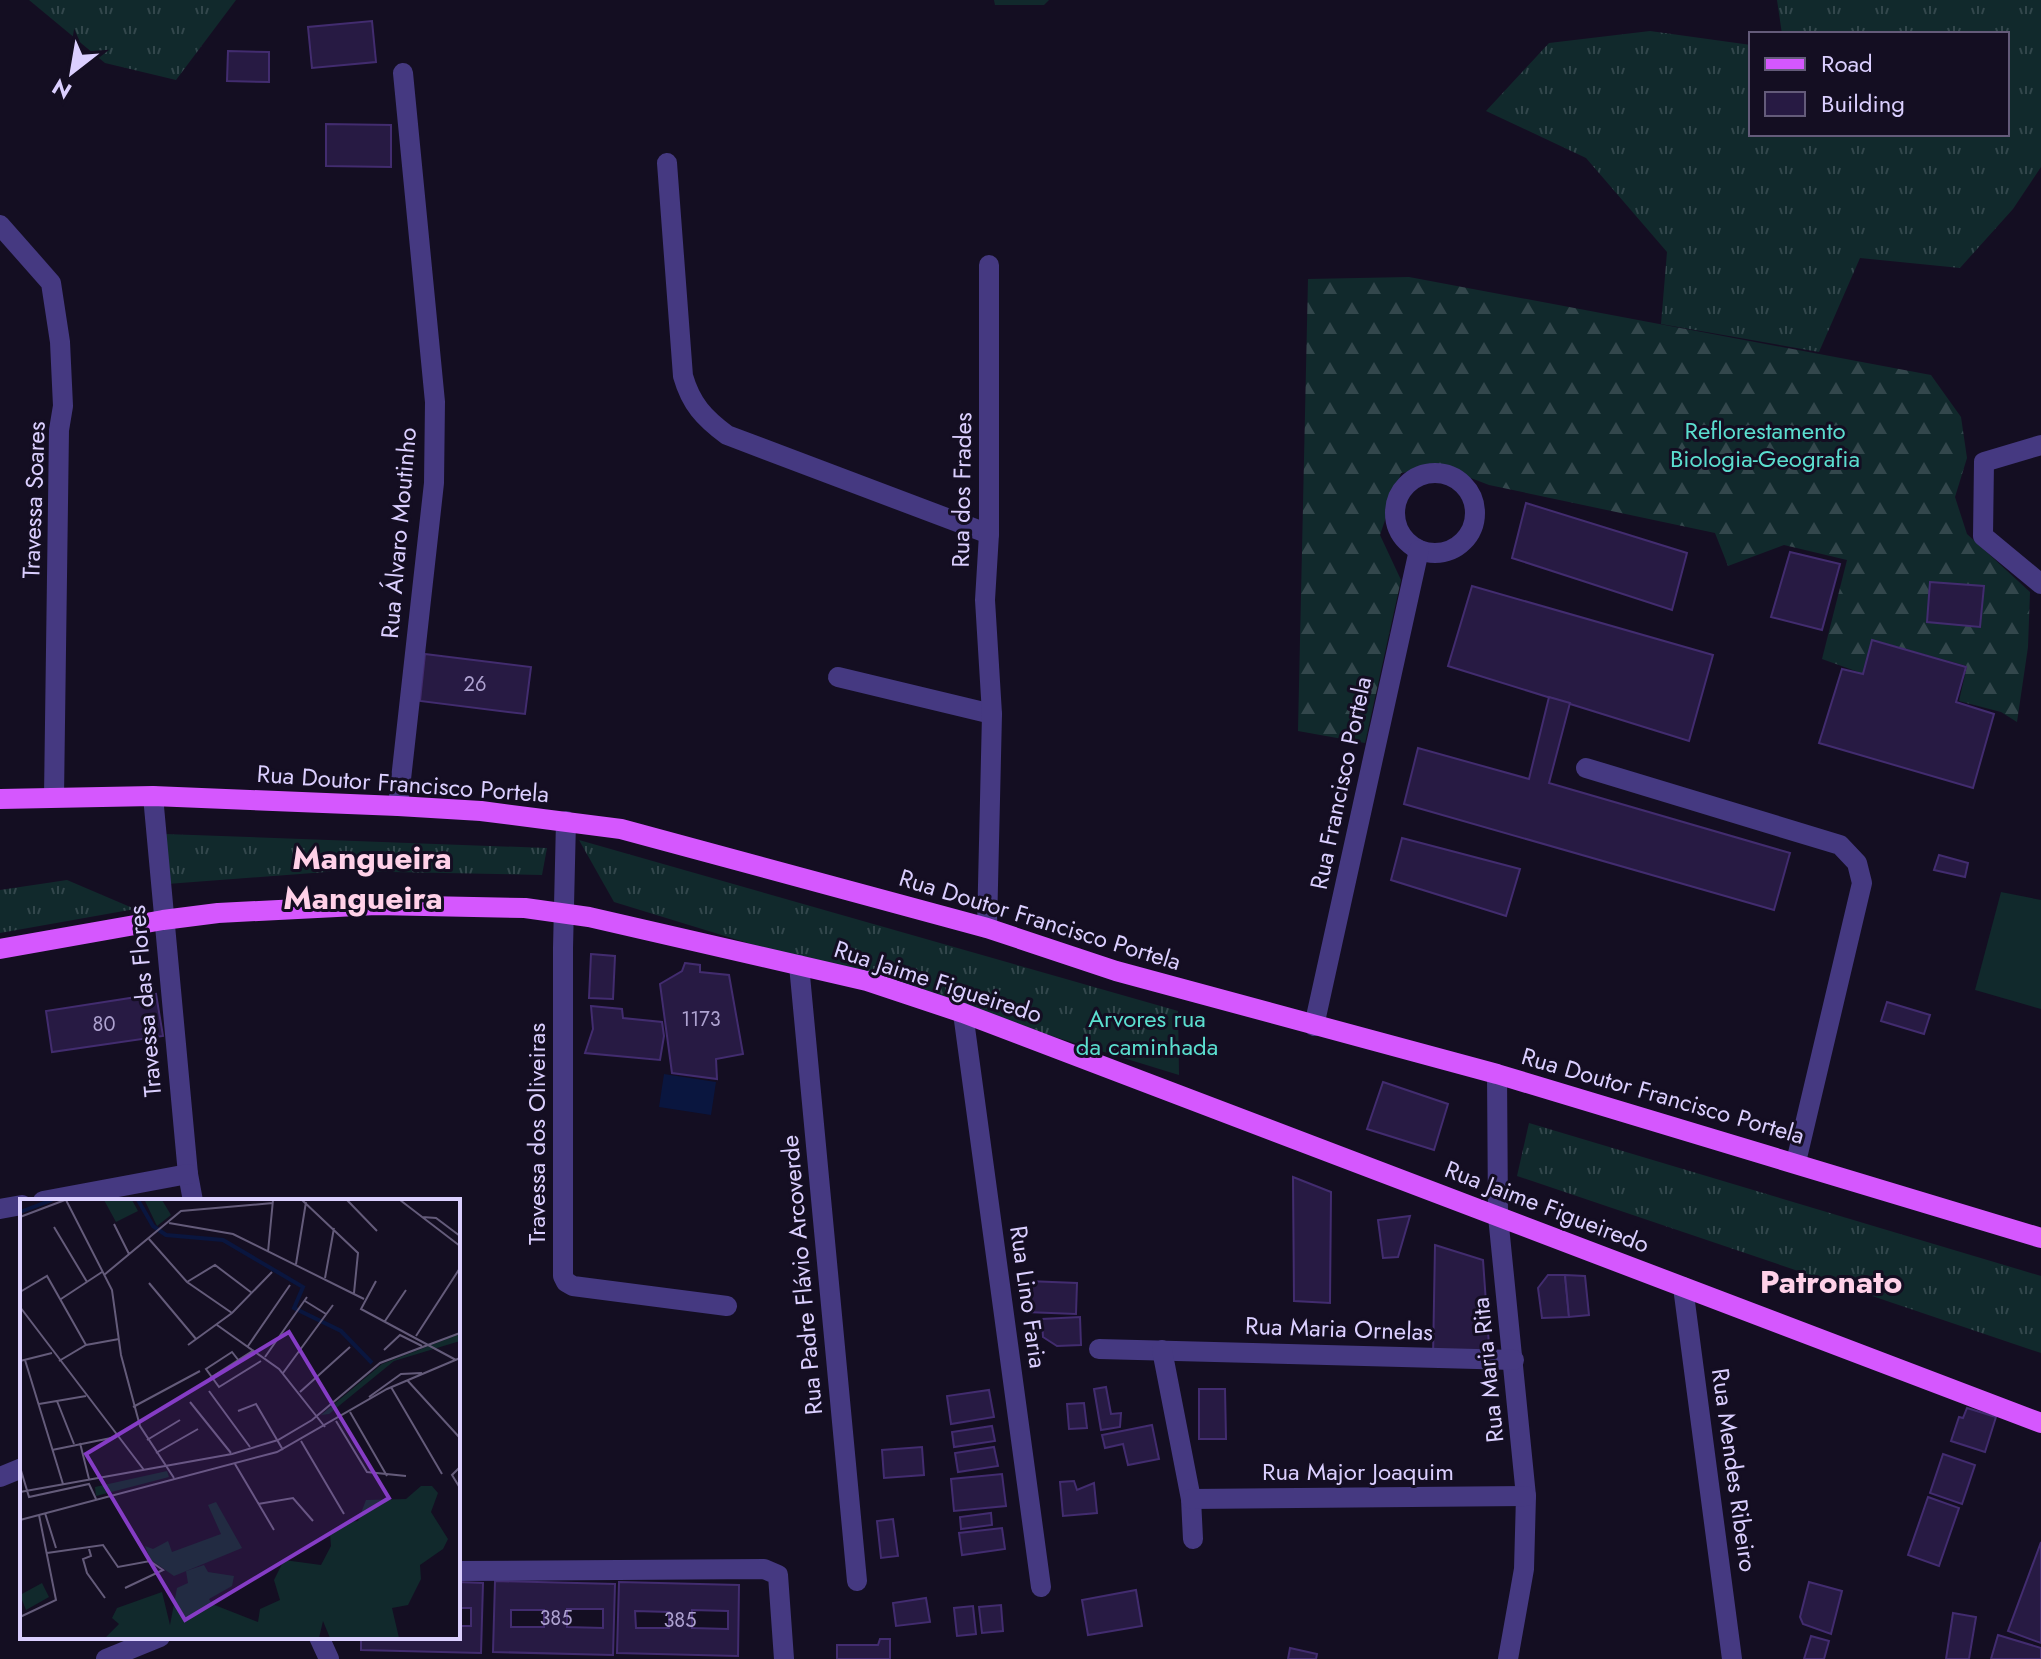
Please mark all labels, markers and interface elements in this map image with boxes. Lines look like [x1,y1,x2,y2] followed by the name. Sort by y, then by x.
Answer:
[32,32,112,112] north arrow
[1749,32,2009,136] legend
[1821,46,1873,81] text: Road
[46,71,77,107] text: N
[1821,86,1905,121] text: Building
[943,412,980,568] street label: Rua dos Frades
[1670,413,1860,476] park label: Reflorestamento Biologia-Geografia
[13,421,54,579] street label: Travessa Soares
[372,426,425,640] street label: Rua Álvaro Moutinho
[464,670,486,699] house number: 26
[1301,673,1380,893] street label: Rua Francisco Portela
[256,756,550,811] street label: Rua Doutor Francisco Portela
[292,835,452,881] district label: Mangueira
[895,860,1185,979] street label: Rua Doutor Francisco Portela
[283,875,443,921] district label: Mangueira
[119,904,170,1098] street label: Travessa das Flores
[830,931,1047,1032] street label: Rua Jaime Figueiredo
[1076,1001,1218,1064] park label: Arvores rua da caminhada
[681,1005,721,1034] house number: 1173
[93,1010,115,1039] house number: 80
[519,1023,554,1245] street label: Travessa dos Oliveiras
[1517,1038,1809,1153] street label: Rua Doutor Francisco Portela
[772,1134,831,1416] street label: Rua Padre Flávio Arcoverde
[1440,1151,1655,1262] street label: Rua Jaime Figueiredo
[20,1199,460,1639] inset map
[1001,1223,1056,1370] street label: Rua Lino Faria
[1760,1259,1902,1305] district label: Patronato
[1462,1296,1513,1444] street label: Rua Maria Rita
[1245,1308,1434,1349] street label: Rua Maria Ornelas
[1703,1366,1766,1574] street label: Rua Mendes Ribeiro
[1262,1454,1454,1489] street label: Rua Major Joaquim
[539,1604,573,1633] house number: 385
[663,1606,697,1635] house number: 385

